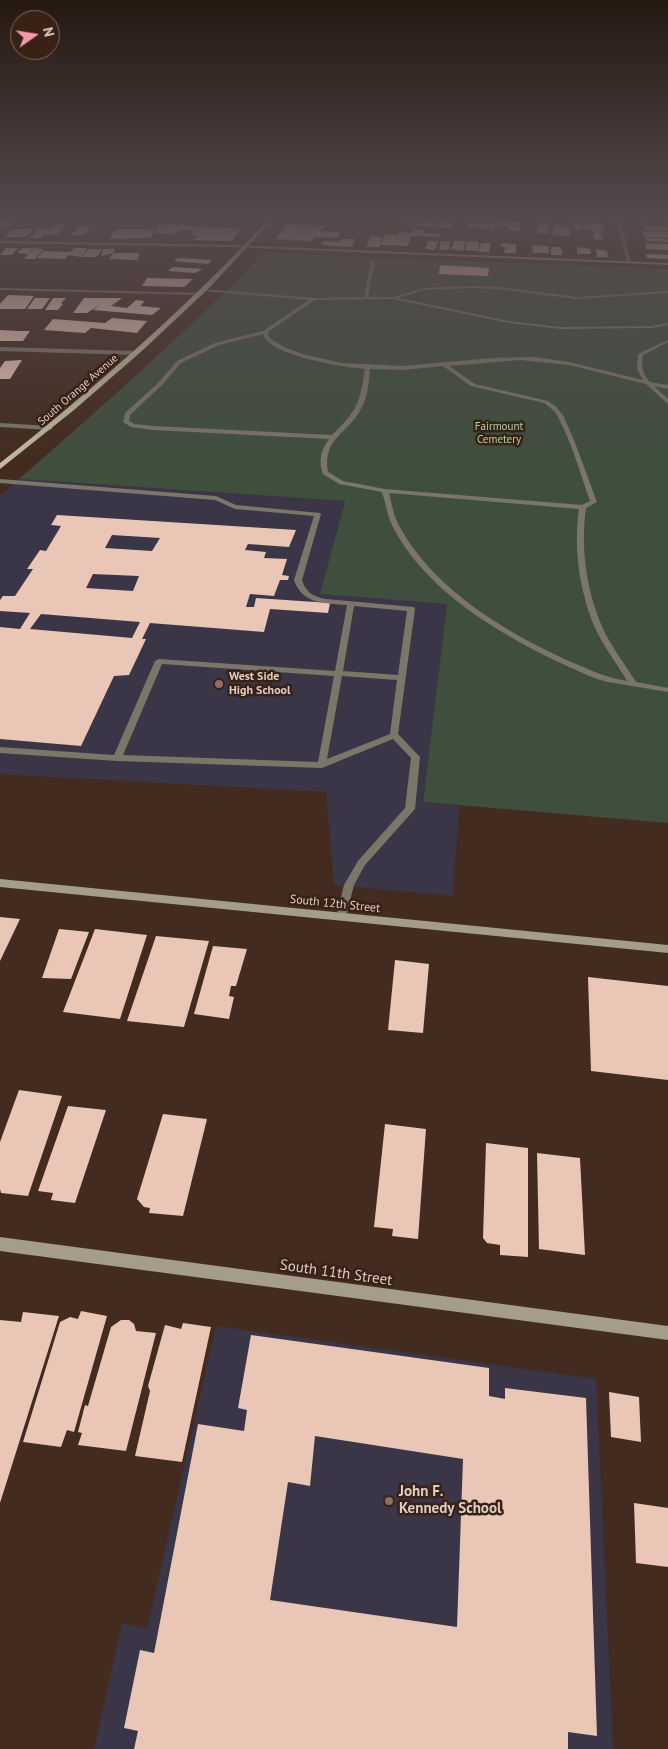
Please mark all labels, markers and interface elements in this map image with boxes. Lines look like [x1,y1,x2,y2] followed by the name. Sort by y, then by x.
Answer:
[10,10,60,60] north arrow
[39,25,58,38] text: N
[35,352,121,428] street label: South Orange Avenue
[475,420,523,446] park label: Fairmount Cemetery
[229,670,291,698] place label: West Side High School
[213,678,225,690] marker: West Side High School
[289,892,381,916] street label: South 12th Street
[279,1256,393,1290] street label: South 11th Street
[399,1483,501,1518] place label: John F. Kennedy School
[383,1495,395,1507] marker: John F. Kennedy School

